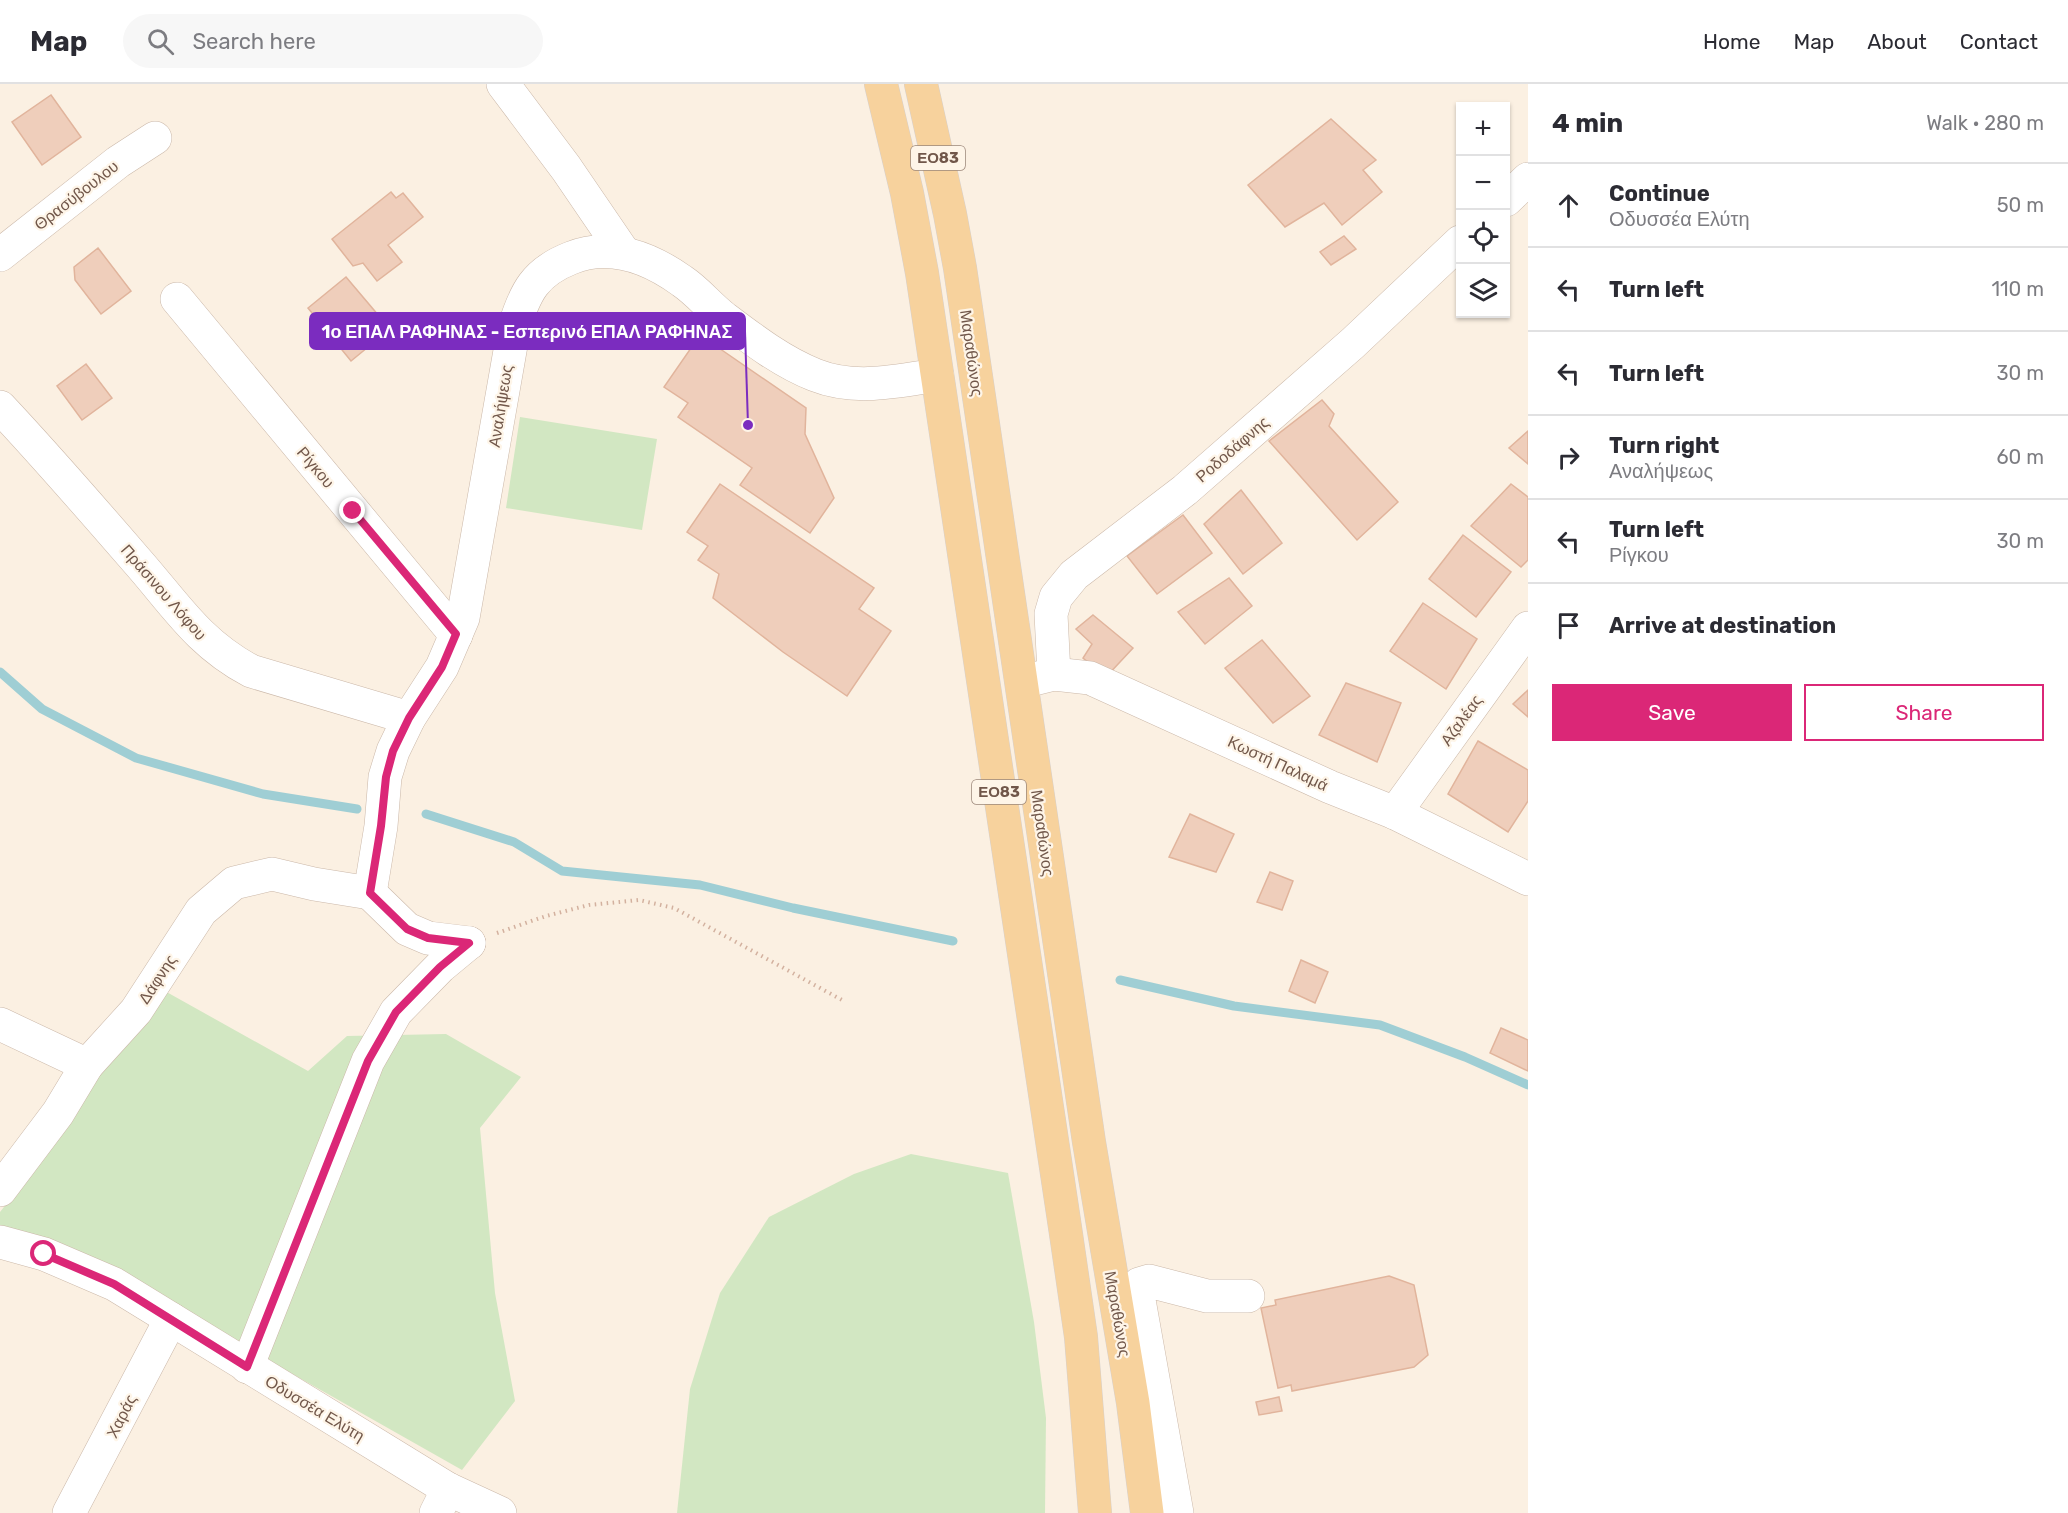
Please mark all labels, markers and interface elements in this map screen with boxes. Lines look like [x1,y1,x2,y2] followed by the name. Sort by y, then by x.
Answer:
[123,14,543,68] search box
[30,25,87,58] text: Map
[144,25,177,58] icon: search
[192,28,316,55] text: Search here
[1703,29,1760,54] text: Home
[1793,29,1834,54] text: Map
[1867,29,1927,54] text: About
[1960,29,2038,54] text: Contact
[1456,102,1510,318] map controls
[1456,102,1510,156] button: +
[1552,108,1623,139] text: 4 min
[1926,111,2044,135] text: Walk · 280 m
[911,146,965,170] road number: ΕΟ83
[1456,156,1510,210] button: −
[30,157,122,234] street label: Θρασύβουλου
[1609,180,1710,207] text: Continue
[1552,189,1585,222] icon: ahead
[1997,193,2044,217] text: 50 m
[1609,207,1750,231] text: Οδυσσέα Ελύτη
[1456,210,1510,264] button: locate
[1456,264,1510,318] button: layers
[1552,273,1585,306] icon: left
[1609,276,1704,303] text: Turn left
[1992,277,2044,301] text: 110 m
[956,309,987,398] street label: Μαραθώνος
[310,313,745,349] callout: 1ο ΕΠΑΛ ΡΑΦΗΝΑΣ - Εσπερινό ΕΠΑΛ ΡΑΦΗΝΑΣ
[322,321,733,343] text: 1ο ΕΠΑΛ ΡΑΦΗΝΑΣ - Εσπερινό ΕΠΑΛ ΡΑΦΗΝΑΣ
[1552,357,1585,390] icon: left
[1609,360,1704,387] text: Turn left
[1997,361,2044,385] text: 30 m
[485,363,516,449] street label: Αναλήψεως
[1192,412,1273,486] street label: Ροδοδάφνης
[1609,432,1719,459] text: Turn right
[1552,441,1585,474] icon: right
[293,443,338,492] street label: Ρίγκου
[1997,445,2044,469] text: 60 m
[1609,459,1713,483] text: Αναλήψεως
[339,497,365,523] route end
[1609,516,1704,543] text: Turn left
[1552,525,1585,558] icon: left
[1997,529,2044,553] text: 30 m
[117,541,210,644] street label: Πράσινου Λόφου
[1609,543,1669,567] text: Ρίγκου
[1552,609,1585,642] icon: arrive
[1609,612,1836,639] text: Arrive at destination
[1552,684,1792,741] button: Save
[1804,684,2044,741] button: Share
[1437,691,1486,749] street label: Αζαλέας
[1225,732,1331,795] street label: Κωστή Παλαμά
[972,780,1026,804] road number: ΕΟ83
[1027,789,1058,878] street label: Μαραθώνος
[134,951,181,1007] street label: Δάφνης
[30,1240,56,1266] route start
[1101,1270,1134,1359] street label: Μαραθώνος
[262,1371,368,1446] street label: Οδυσσέα Ελύτη
[103,1391,140,1441] street label: Χαράς

